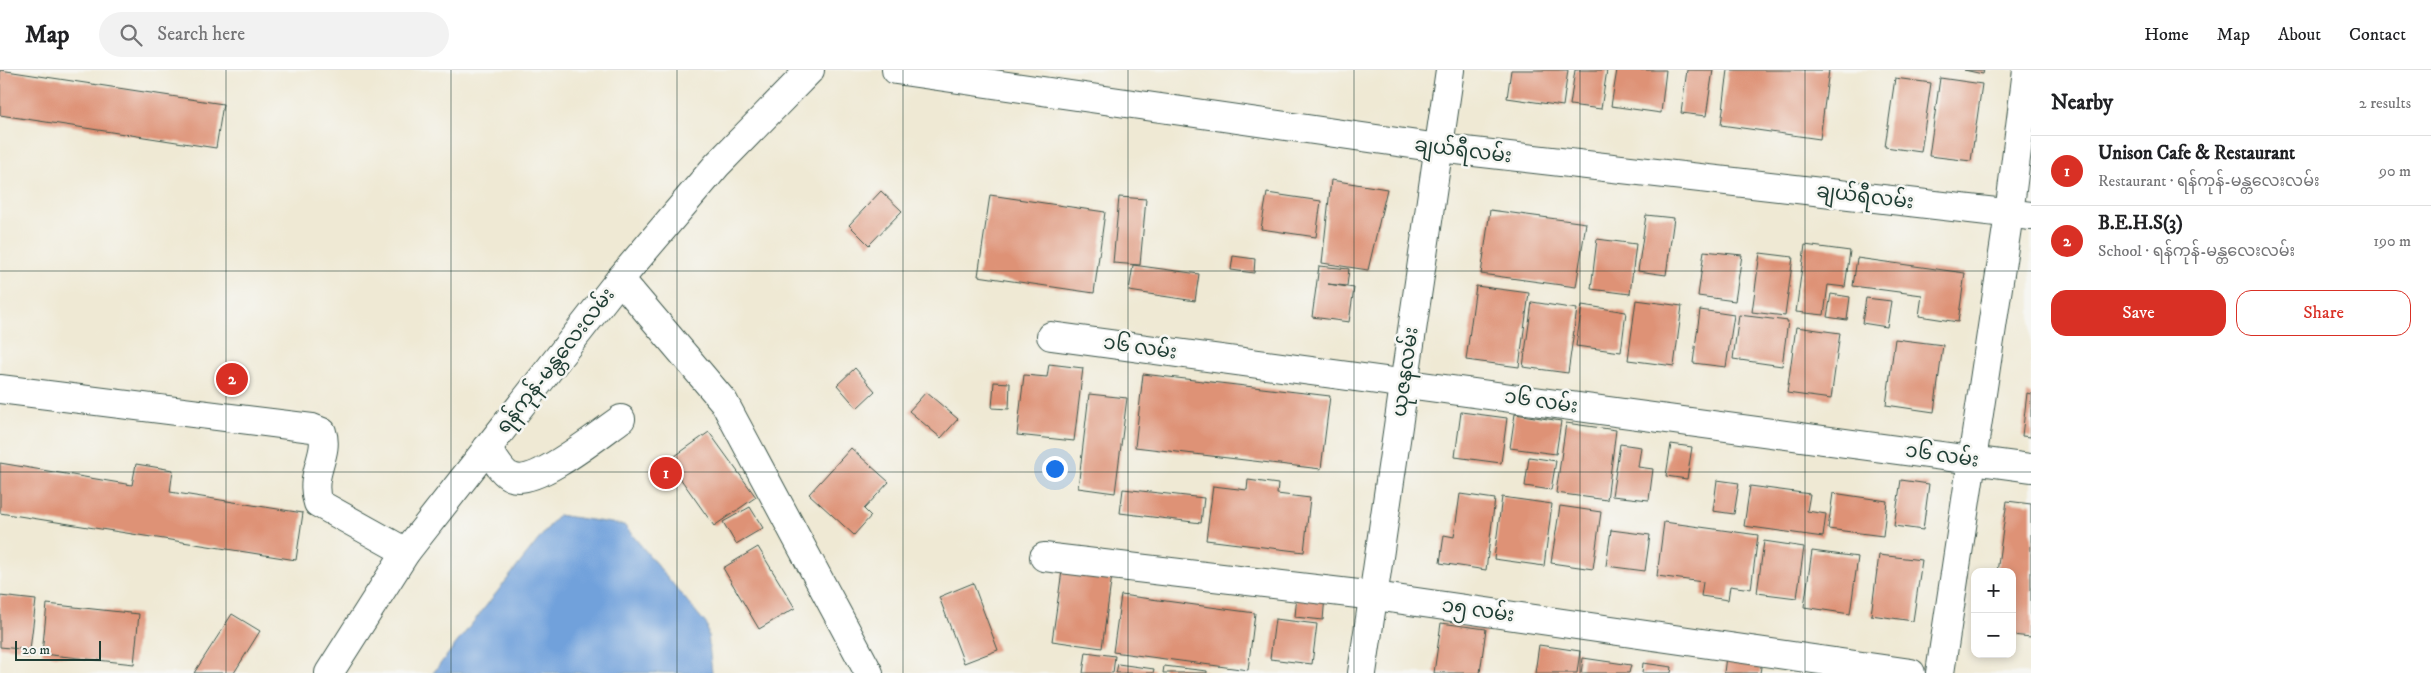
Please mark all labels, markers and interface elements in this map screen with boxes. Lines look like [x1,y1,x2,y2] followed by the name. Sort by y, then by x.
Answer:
[99,12,449,57] search box
[25,20,69,50] text: Map
[117,21,145,49] icon: search
[157,23,245,46] text: Search here
[2144,24,2189,46] text: Home
[2217,24,2250,46] text: Map
[2278,24,2321,46] text: About
[2349,24,2406,46] text: Contact
[2051,90,2113,116] text: Nearby
[2359,93,2411,113] text: 2 results
[1413,130,1513,171] street label: ချယ်ရီလမ်း
[2098,142,2295,165] text: Unison Cafe & Restaurant
[2064,161,2070,181] text: 1
[2379,161,2411,181] text: 90 m
[2098,171,2319,191] text: Restaurant · ရန်ကုန်-မန္တလေးလမ်း
[1815,176,1915,217] street label: ချယ်ရီလမ်း
[2098,212,2183,235] text: B.E.H.S(3)
[2063,231,2071,251] text: 2
[2373,231,2411,251] text: 190 m
[2098,241,2295,261] text: School · ရန်ကုန်-မန္တလေးလမ်း
[489,281,623,441] street label: ရန်ကုန်-မန္တလေးလမ်း
[2051,290,2226,336] button: Save
[2236,290,2411,336] button: Share
[1384,325,1428,419] street label: ယုဇနလမ်း
[1102,327,1179,366] street label: ၁၆ လမ်း
[216,360,248,398] pin: 2
[1503,381,1580,420] street label: ၁၆ လမ်း
[1904,435,1981,474] street label: ၁၆ လမ်း
[650,454,682,492] pin: 1
[1042,456,1068,482] your location
[1971,568,2016,658] map controls
[1971,568,2016,613] button: +
[1440,591,1516,630] street label: ၁၅ လမ်း
[1971,613,2016,658] button: −
[15,638,101,661] scale bar
[22,641,50,659] text: 20 m

